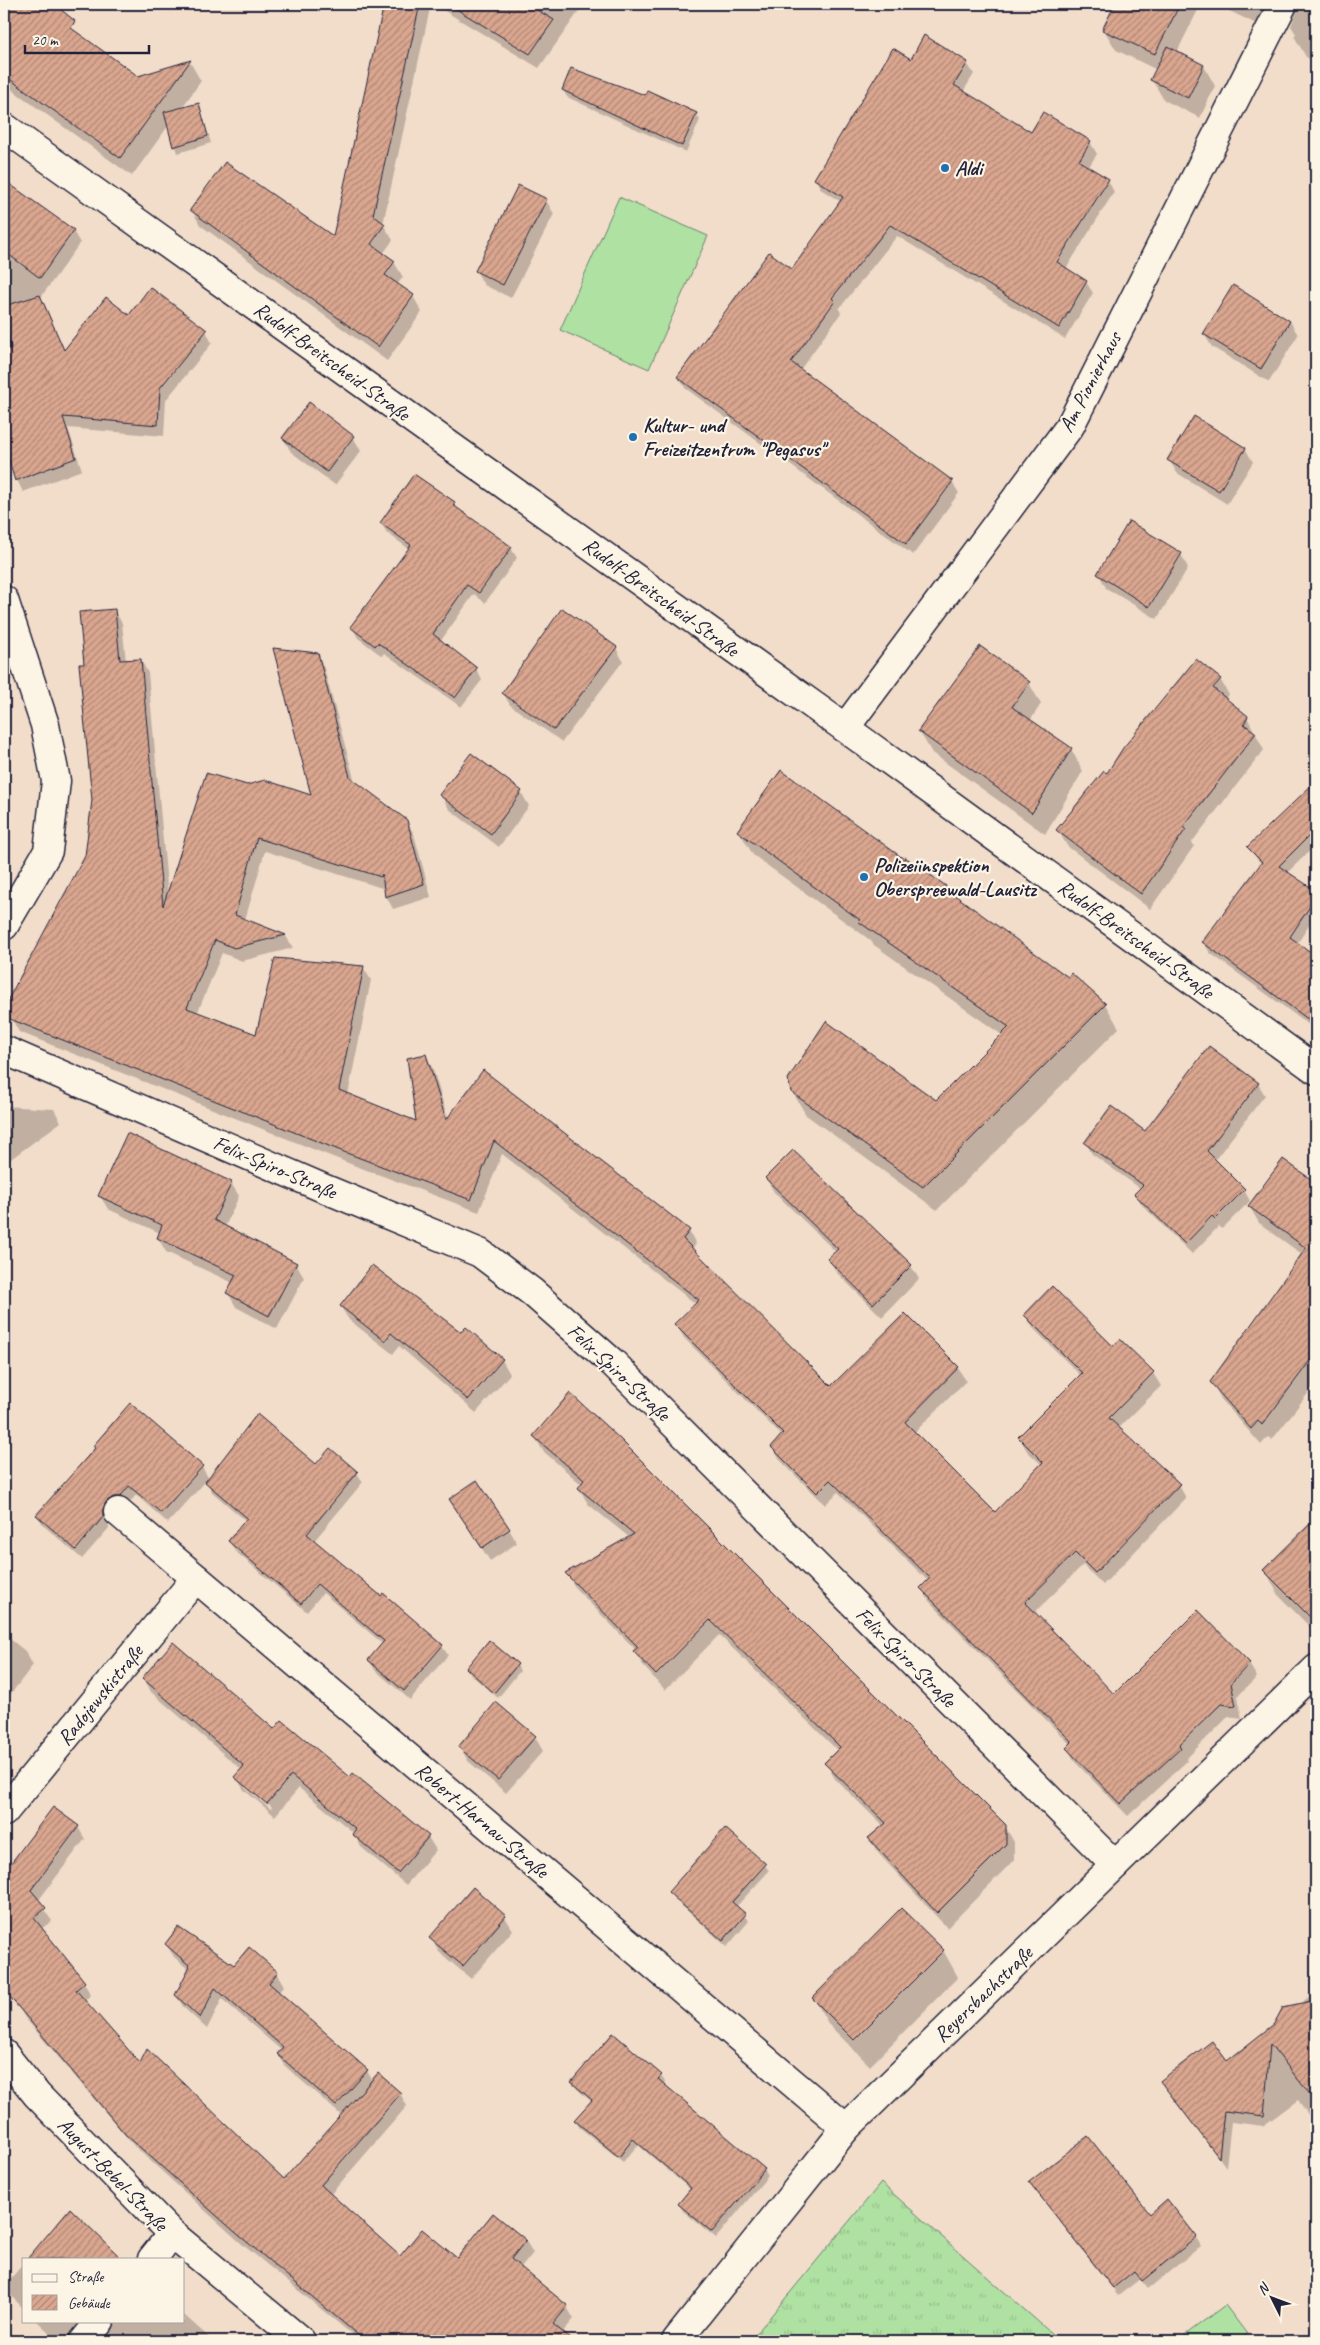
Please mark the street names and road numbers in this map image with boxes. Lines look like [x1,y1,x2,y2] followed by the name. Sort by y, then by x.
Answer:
[249,296,417,428] street label: Rudolf-Breitscheid-Straße
[1053,326,1128,436] street label: Am Pionierhaus
[578,532,746,664] street label: Rudolf-Breitscheid-Straße
[1053,874,1221,1006] street label: Rudolf-Breitscheid-Straße
[210,1129,342,1205] street label: Felix-Spiro-Straße
[562,1318,677,1428] street label: Felix-Spiro-Straße
[850,1601,963,1714] street label: Felix-Spiro-Straße
[52,1638,150,1751] street label: Radojewskistraße
[410,1757,556,1885] street label: Robert-Harnau-Straße
[928,1939,1039,2048] street label: Reyersbachstraße
[52,2112,175,2238] street label: August-Bebel-Straße

